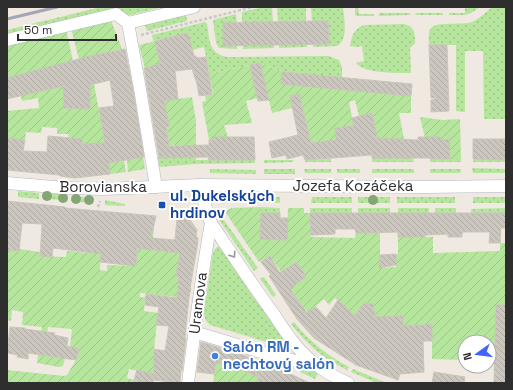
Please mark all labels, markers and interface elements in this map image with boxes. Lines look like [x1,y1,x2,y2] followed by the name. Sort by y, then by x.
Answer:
[18,16,116,42] scale bar
[24,22,52,38] text: 50 m
[292,176,414,195] street label: Jozefa Kozáčeka
[59,177,147,196] street label: Borovianska
[170,186,275,222] place label: ul. Dukelských hrdinov
[157,200,167,210] marker: ul. Dukelských hrdinov
[228,251,236,258] one-way arrow
[184,270,211,335] street label: Uramova
[457,334,497,374] north arrow
[223,337,334,373] place label: Salón RM - nechtový salón
[210,351,220,361] marker: Salón RM - nechtový salón
[460,351,475,362] text: N

